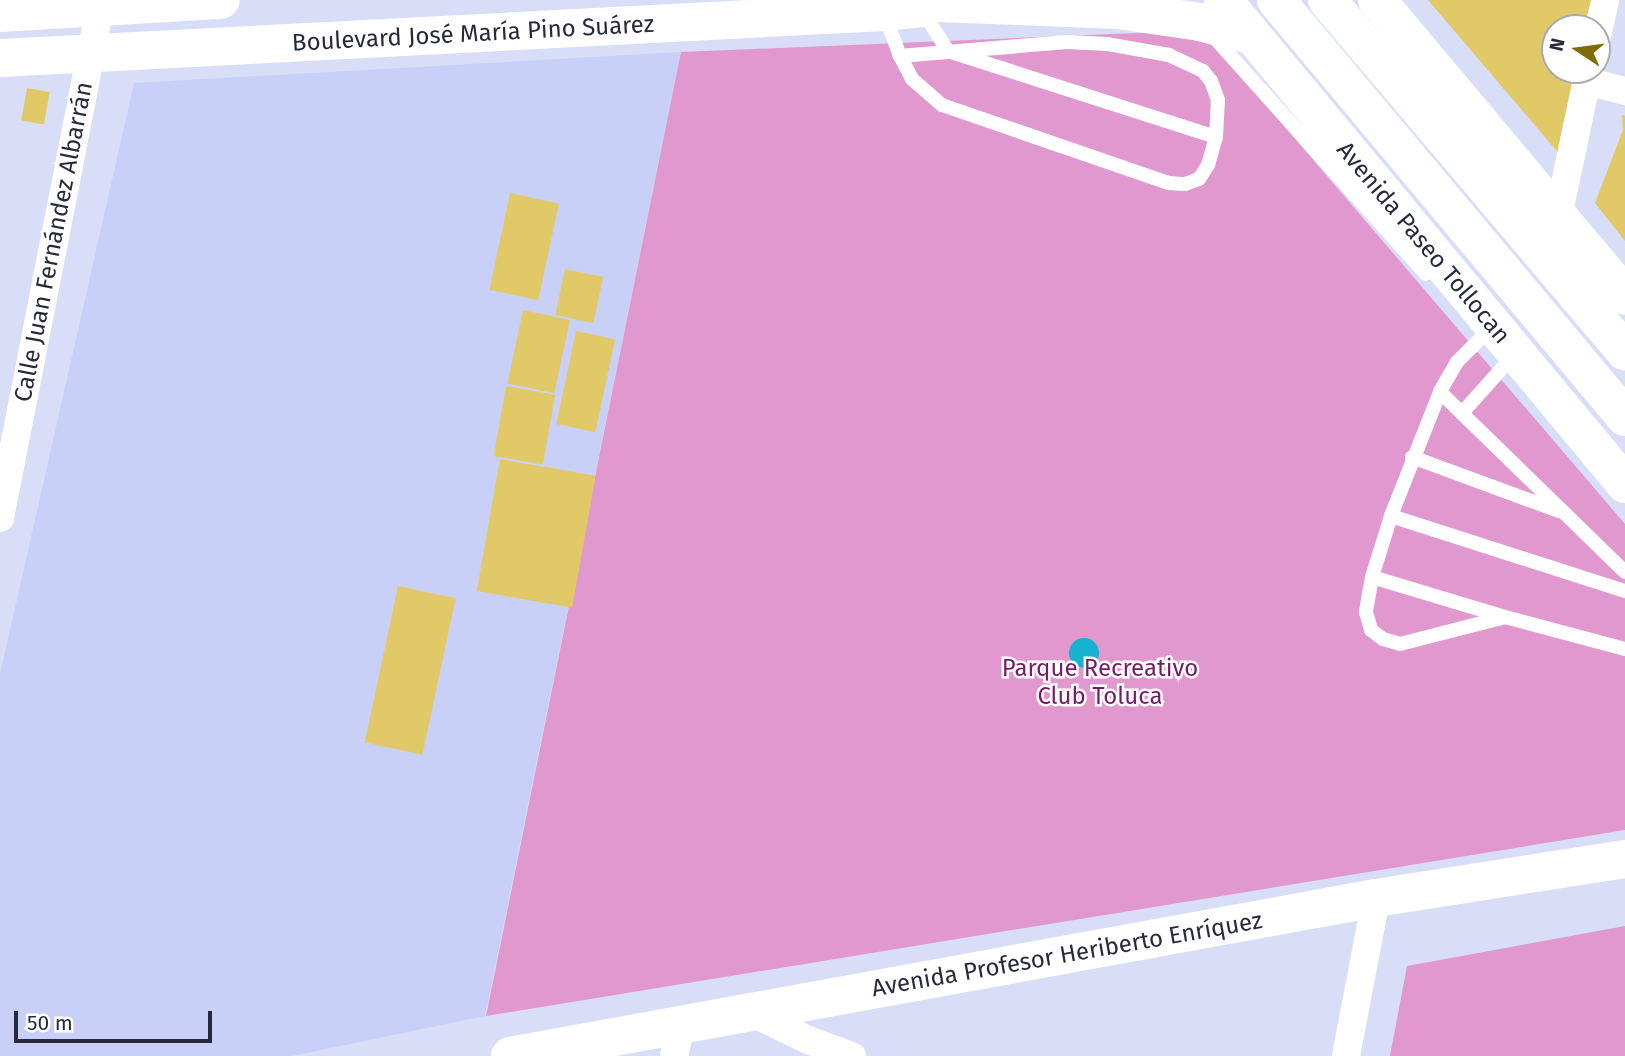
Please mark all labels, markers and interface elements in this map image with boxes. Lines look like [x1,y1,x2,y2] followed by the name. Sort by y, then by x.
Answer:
[291,10,655,58] street label: Boulevard José María Pino Suárez
[1541,14,1611,84] north arrow
[1544,36,1570,53] text: N
[9,80,99,404] street label: Calle Juan Fernández Albarrán
[1330,136,1516,350] street label: Avenida Paseo Tollocan
[1002,655,1198,711] park label: Parque Recreativo Club Toluca
[869,906,1265,1004] street label: Avenida Profesor Heriberto Enríquez
[18,996,215,1040] scale bar
[27,1010,73,1036] text: 50 m

